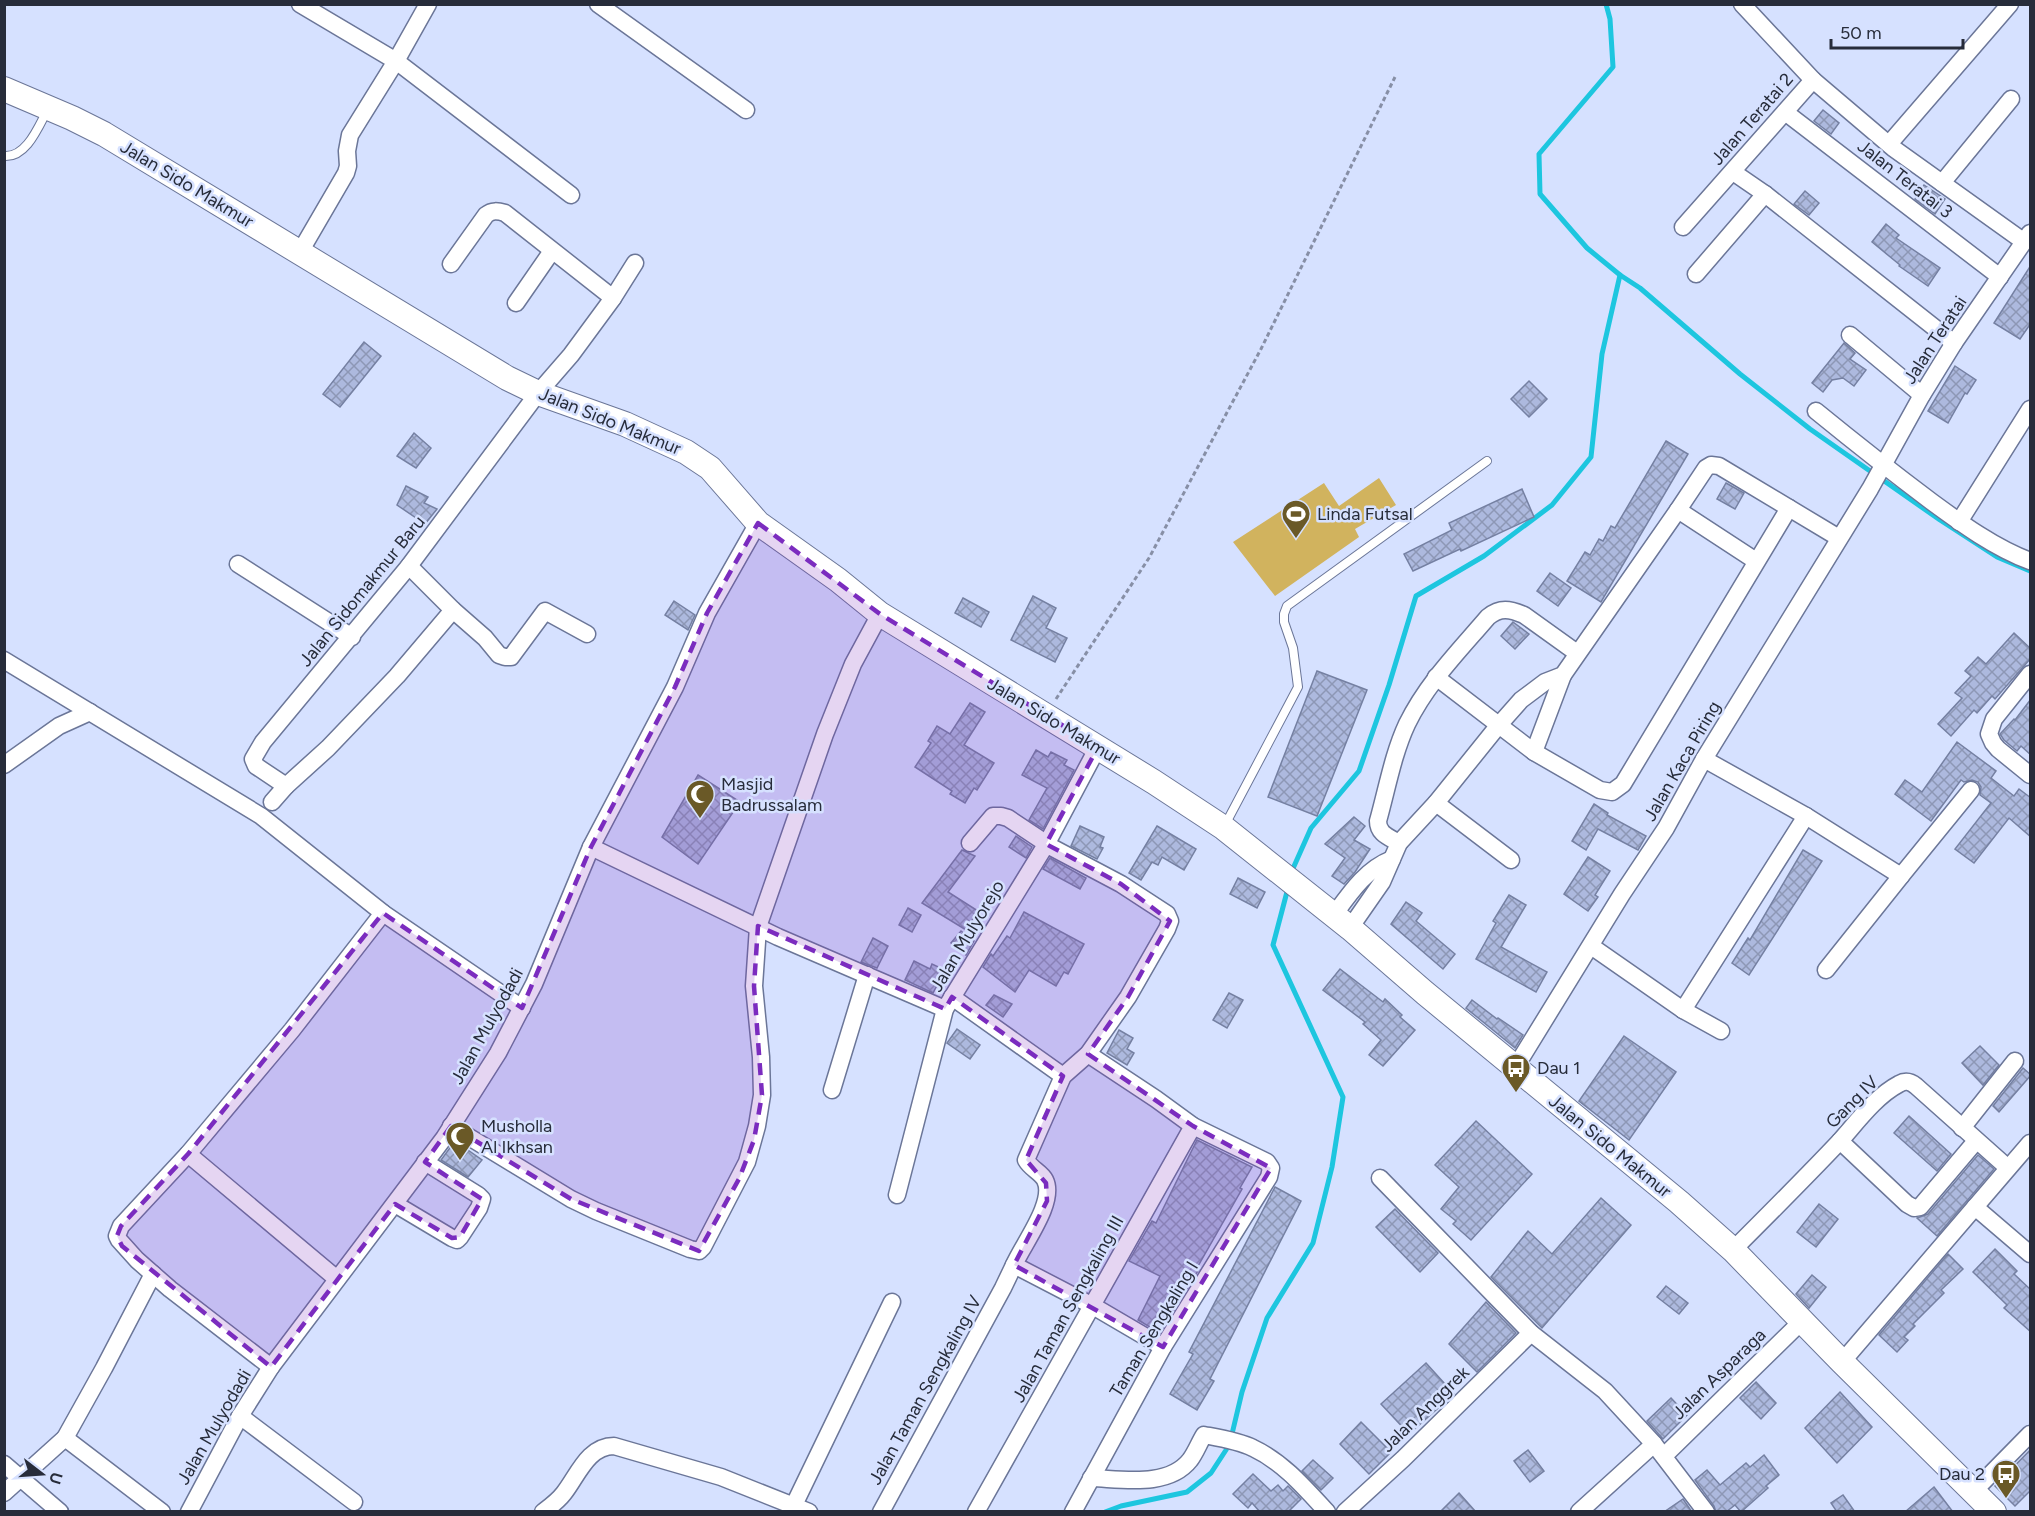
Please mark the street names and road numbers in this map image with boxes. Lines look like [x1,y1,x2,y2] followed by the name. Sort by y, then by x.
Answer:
[1706,69,1798,169] street label: Jalan Teratai 2
[1853,135,1957,223] street label: Jalan Teratai 3
[116,136,258,232] street label: Jalan Sido Makmur
[1899,292,1971,388] street label: Jalan Teratai
[536,382,684,460] street label: Jalan Sido Makmur
[294,511,430,671] street label: Jalan Sidomakmur Baru
[983,673,1125,769] street label: Jalan Sido Makmur
[1639,697,1725,825] street label: Jalan Kaca Piring
[925,876,1009,996] street label: Jalan Mulyorejo
[446,964,528,1088] street label: Jalan Mulyodadi
[1821,1071,1883,1133] street label: Gang IV
[1544,1090,1676,1202] street label: Jalan Sido Makmur
[1007,1212,1129,1406] street label: Jalan Taman Sengkaling III
[1105,1257,1203,1401] street label: Taman Sengkaling I
[864,1291,986,1488] street label: Jalan Taman Sengkaling IV
[1668,1324,1770,1424] street label: Jalan Asparaga
[1376,1361,1474,1457] street label: Jalan Anggrek
[172,1365,256,1489] street label: Jalan Mulyodadi

